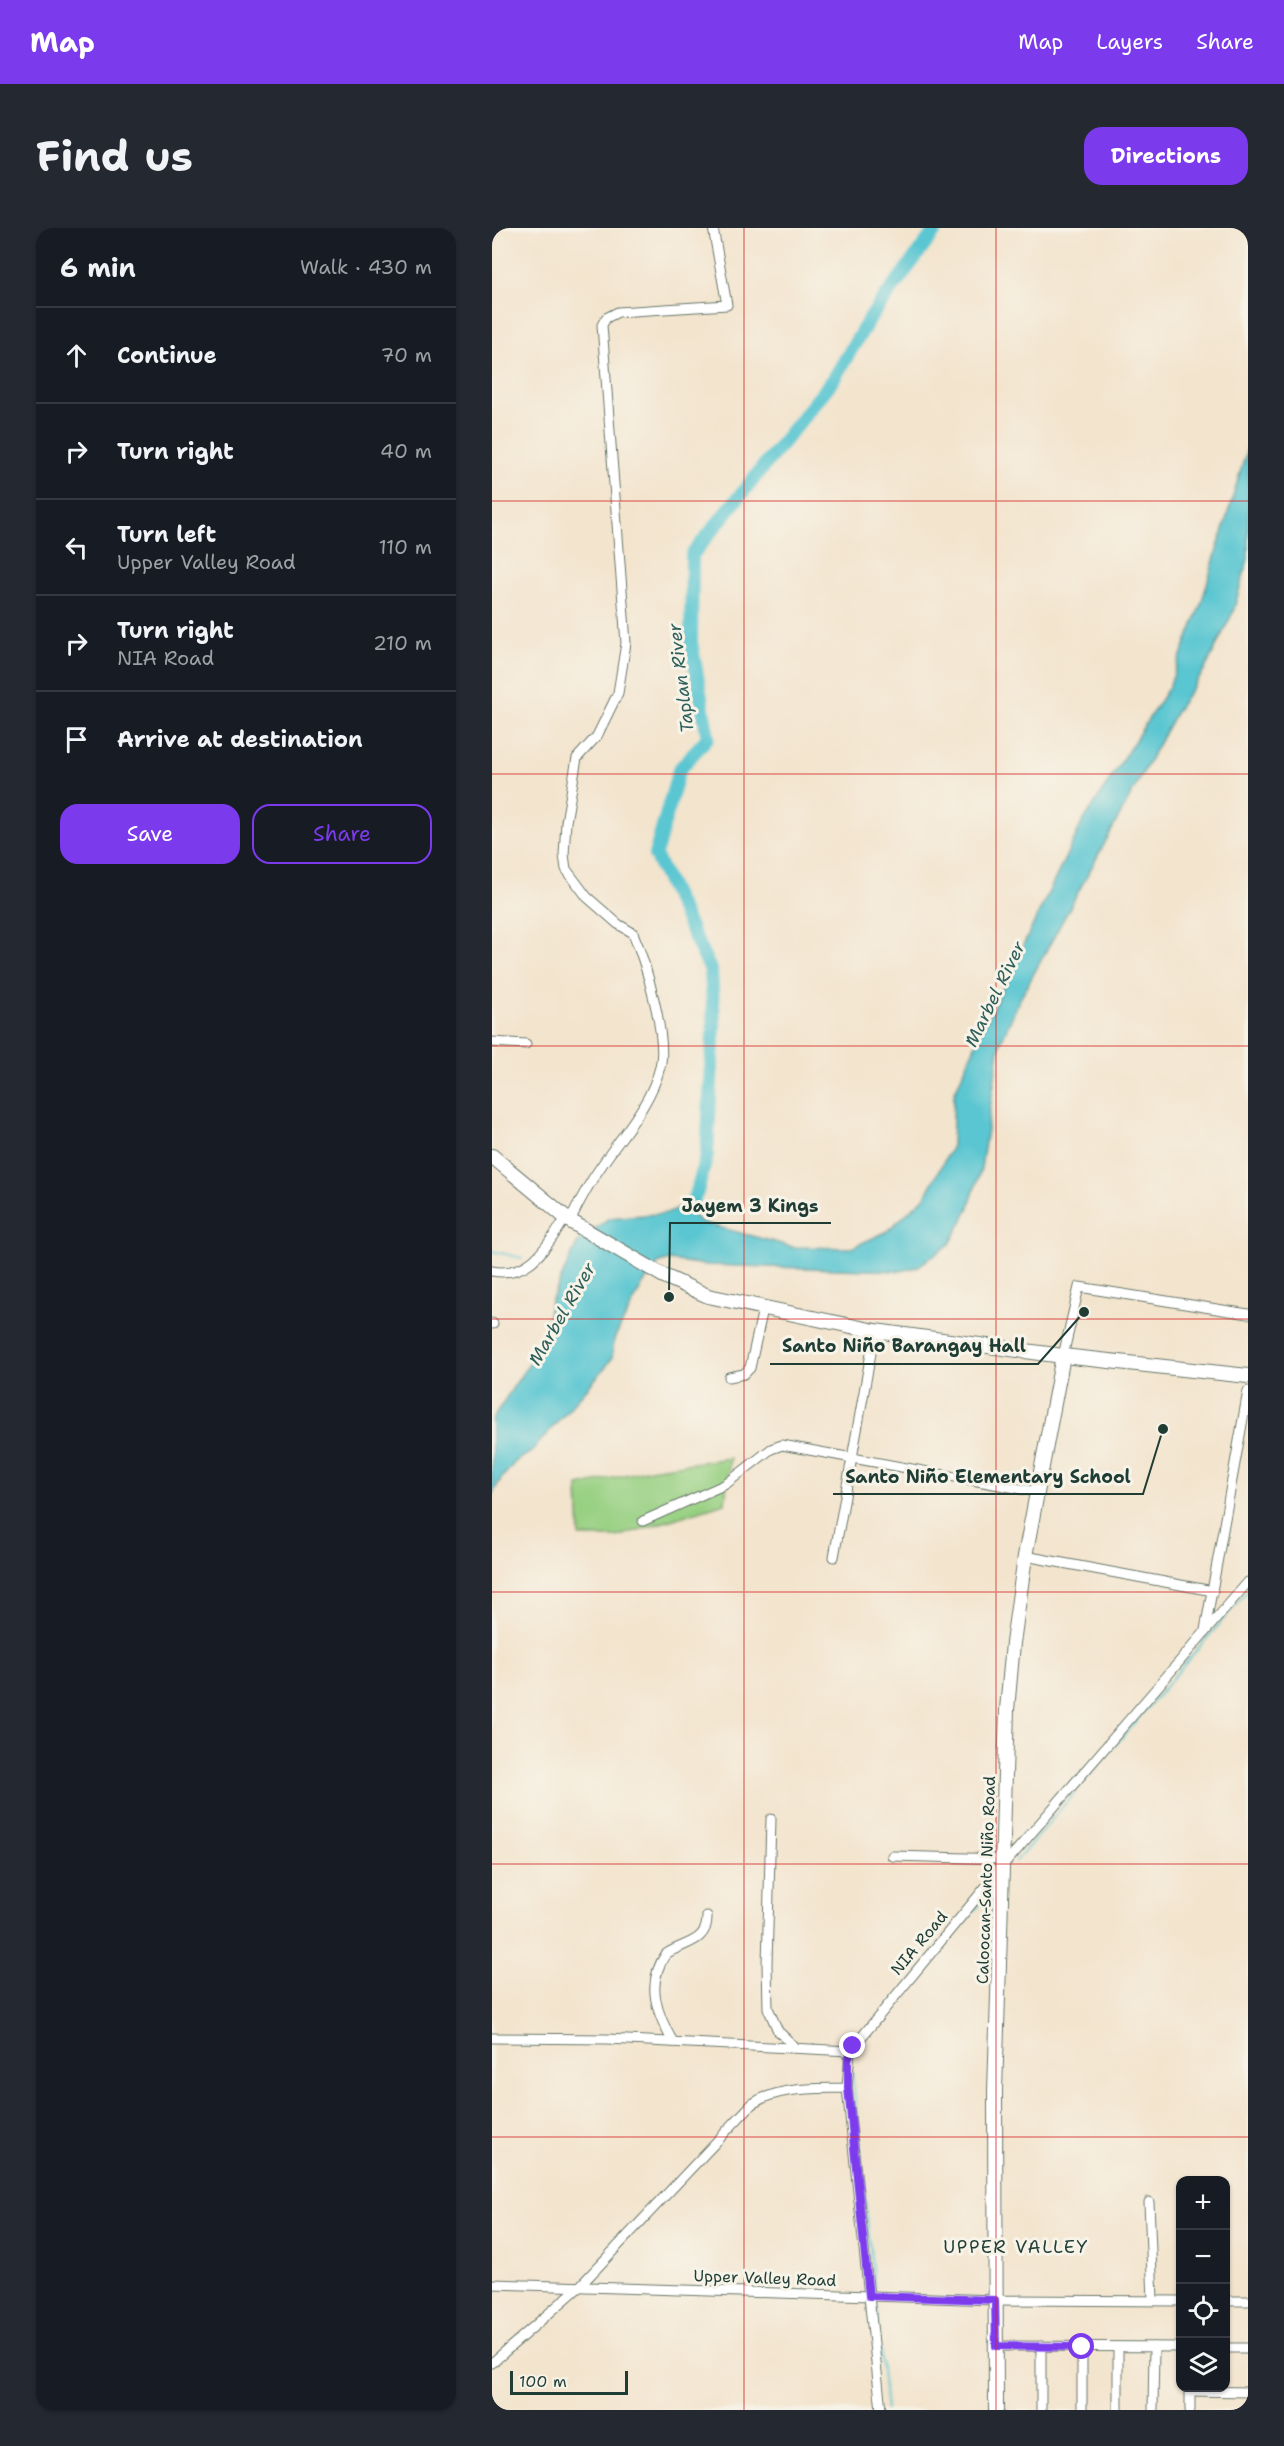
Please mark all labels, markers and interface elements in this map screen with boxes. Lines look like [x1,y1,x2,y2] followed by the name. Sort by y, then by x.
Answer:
[30,23,95,61] text: Map
[1018,28,1063,56] text: Map
[1096,28,1163,56] text: Layers
[1196,28,1254,56] text: Share
[1084,127,1248,185] button: Directions
[36,128,193,184] text: Find us
[60,250,136,285] text: 6 min
[300,254,432,280] text: Walk · 430 m
[60,339,93,372] icon: ahead
[117,341,217,370] text: Continue
[380,342,432,368] text: 70 m
[60,435,93,468] icon: right
[117,437,234,466] text: Turn right
[380,438,432,464] text: 40 m
[117,520,216,549] text: Turn left
[60,531,93,564] icon: left
[378,534,432,560] text: 110 m
[117,549,296,575] text: Upper Valley Road
[117,616,234,645] text: Turn right
[662,621,700,734] water label: Taplan River
[60,627,93,660] icon: right
[373,630,432,656] text: 210 m
[117,645,214,671] text: NIA Road
[60,723,93,756] icon: arrive
[117,725,363,754] text: Arrive at destination
[60,804,240,864] button: Save
[252,804,432,864] button: Share
[959,937,1031,1051] water label: Marbel River
[670,1187,831,1223] callout: Jayem 3 Kings
[681,1194,819,1218] text: Jayem 3 Kings
[523,1258,601,1370] water label: Marbel River
[770,1328,1038,1364] callout: Santo Niño Barangay Hall
[782,1334,1026,1358] text: Santo Niño Barangay Hall
[833,1458,1143,1494] callout: Santo Niño Elementary School
[845,1465,1131,1489] text: Santo Niño Elementary School
[972,1776,1000,1984] street label: Caloocan-Santo Niño Road
[886,1907,952,1979] street label: NIA Road
[839,2032,865,2058] route end
[1176,2176,1230,2392] map controls
[1176,2176,1230,2230] button: +
[1176,2230,1230,2284] button: −
[943,2235,1089,2259] district label: UPPER VALLEY
[693,2265,837,2291] street label: Upper Valley Road
[1176,2284,1230,2338] button: locate
[1068,2333,1094,2359] route start
[1176,2338,1230,2392] button: layers
[510,2368,628,2396] scale bar
[519,2371,567,2392] text: 100 m

